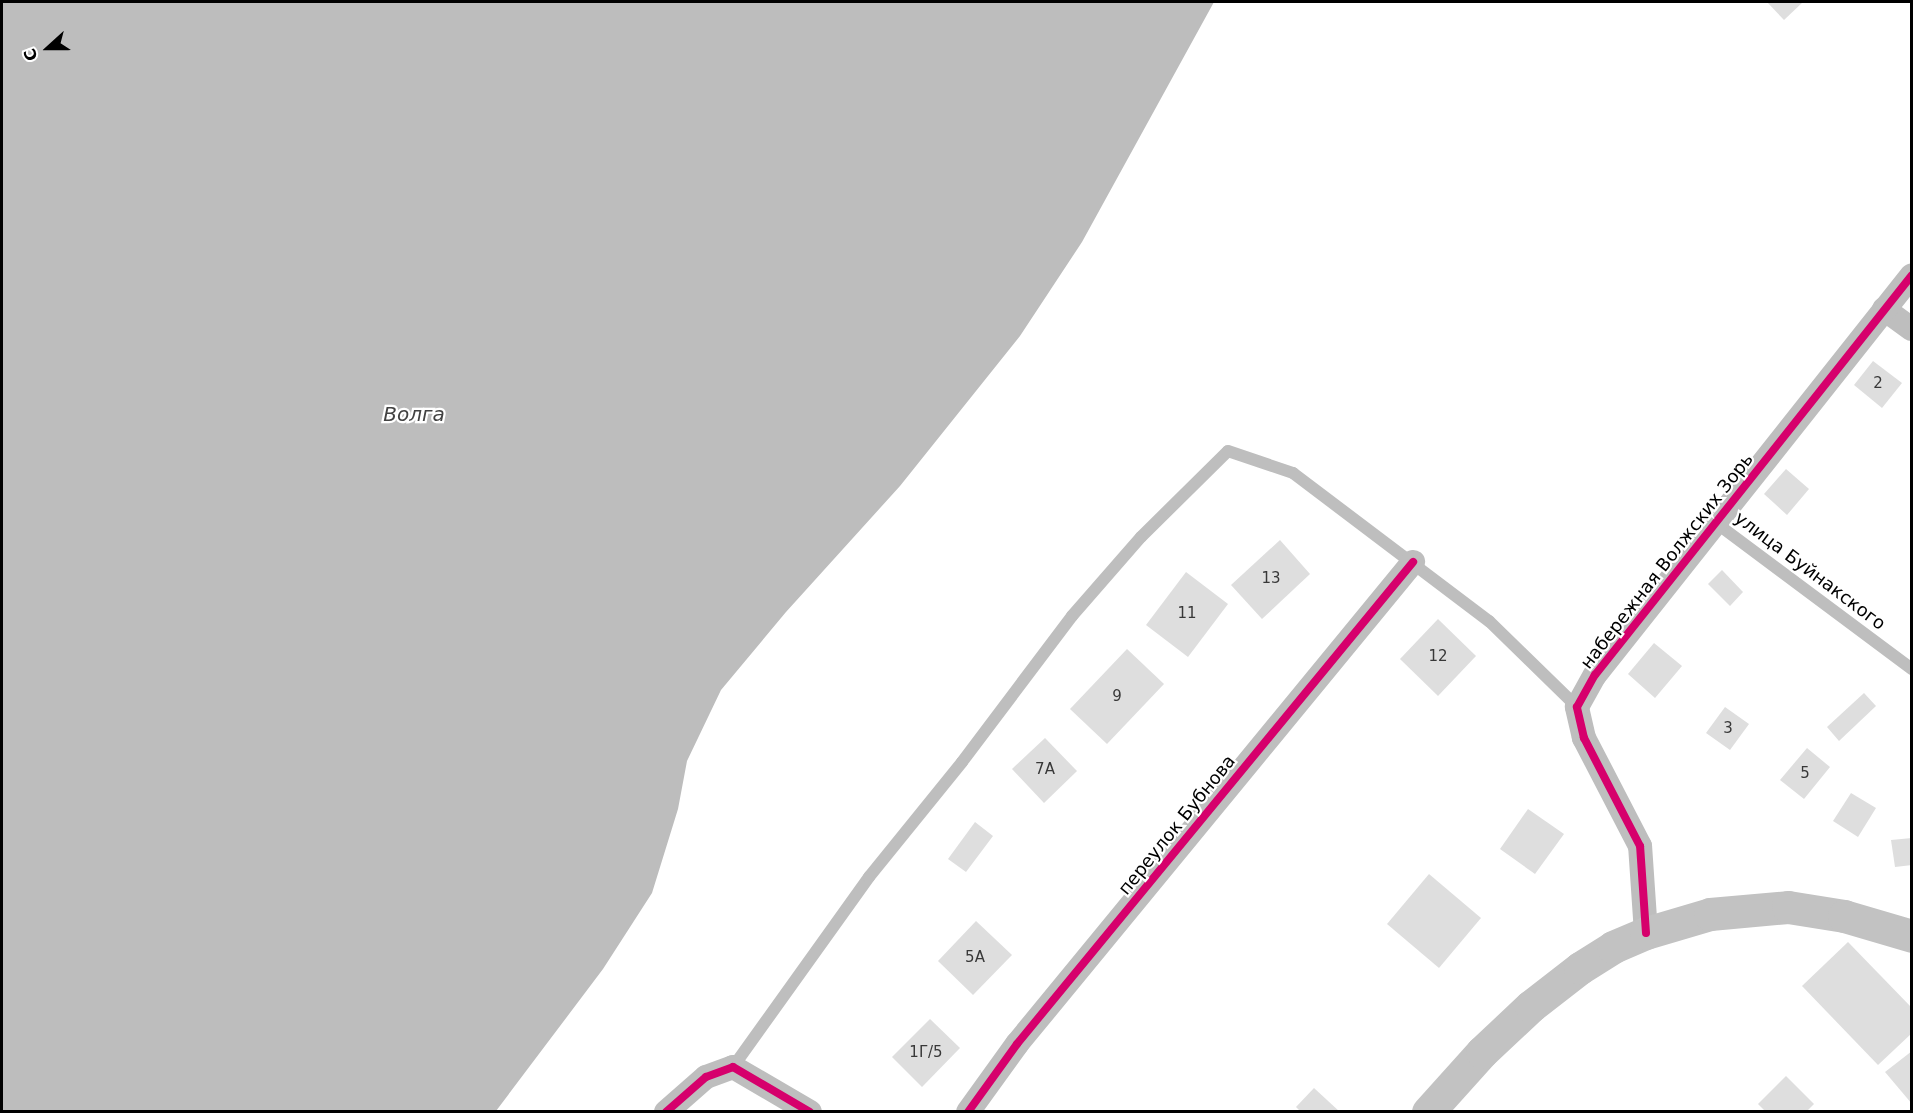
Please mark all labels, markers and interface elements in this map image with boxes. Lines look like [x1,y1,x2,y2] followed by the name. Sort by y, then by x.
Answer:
[18,18,78,78] north arrow
[20,46,42,64] text: С
[1873,375,1883,393] house number: 2
[383,402,445,426] water label: Волга
[1576,449,1758,673] street label: набережная Волжских Зорь
[1730,507,1890,635] street label: улица Буйнакского
[1261,570,1281,588] house number: 13
[1177,605,1197,623] house number: 11
[1428,648,1448,666] house number: 12
[1112,688,1122,706] house number: 9
[1723,720,1733,738] house number: 3
[1114,751,1240,899] street label: переулок Бубнова
[1035,761,1055,779] house number: 7А
[1800,765,1810,783] house number: 5
[965,949,985,967] house number: 5А
[909,1044,943,1062] house number: 1Г/5

